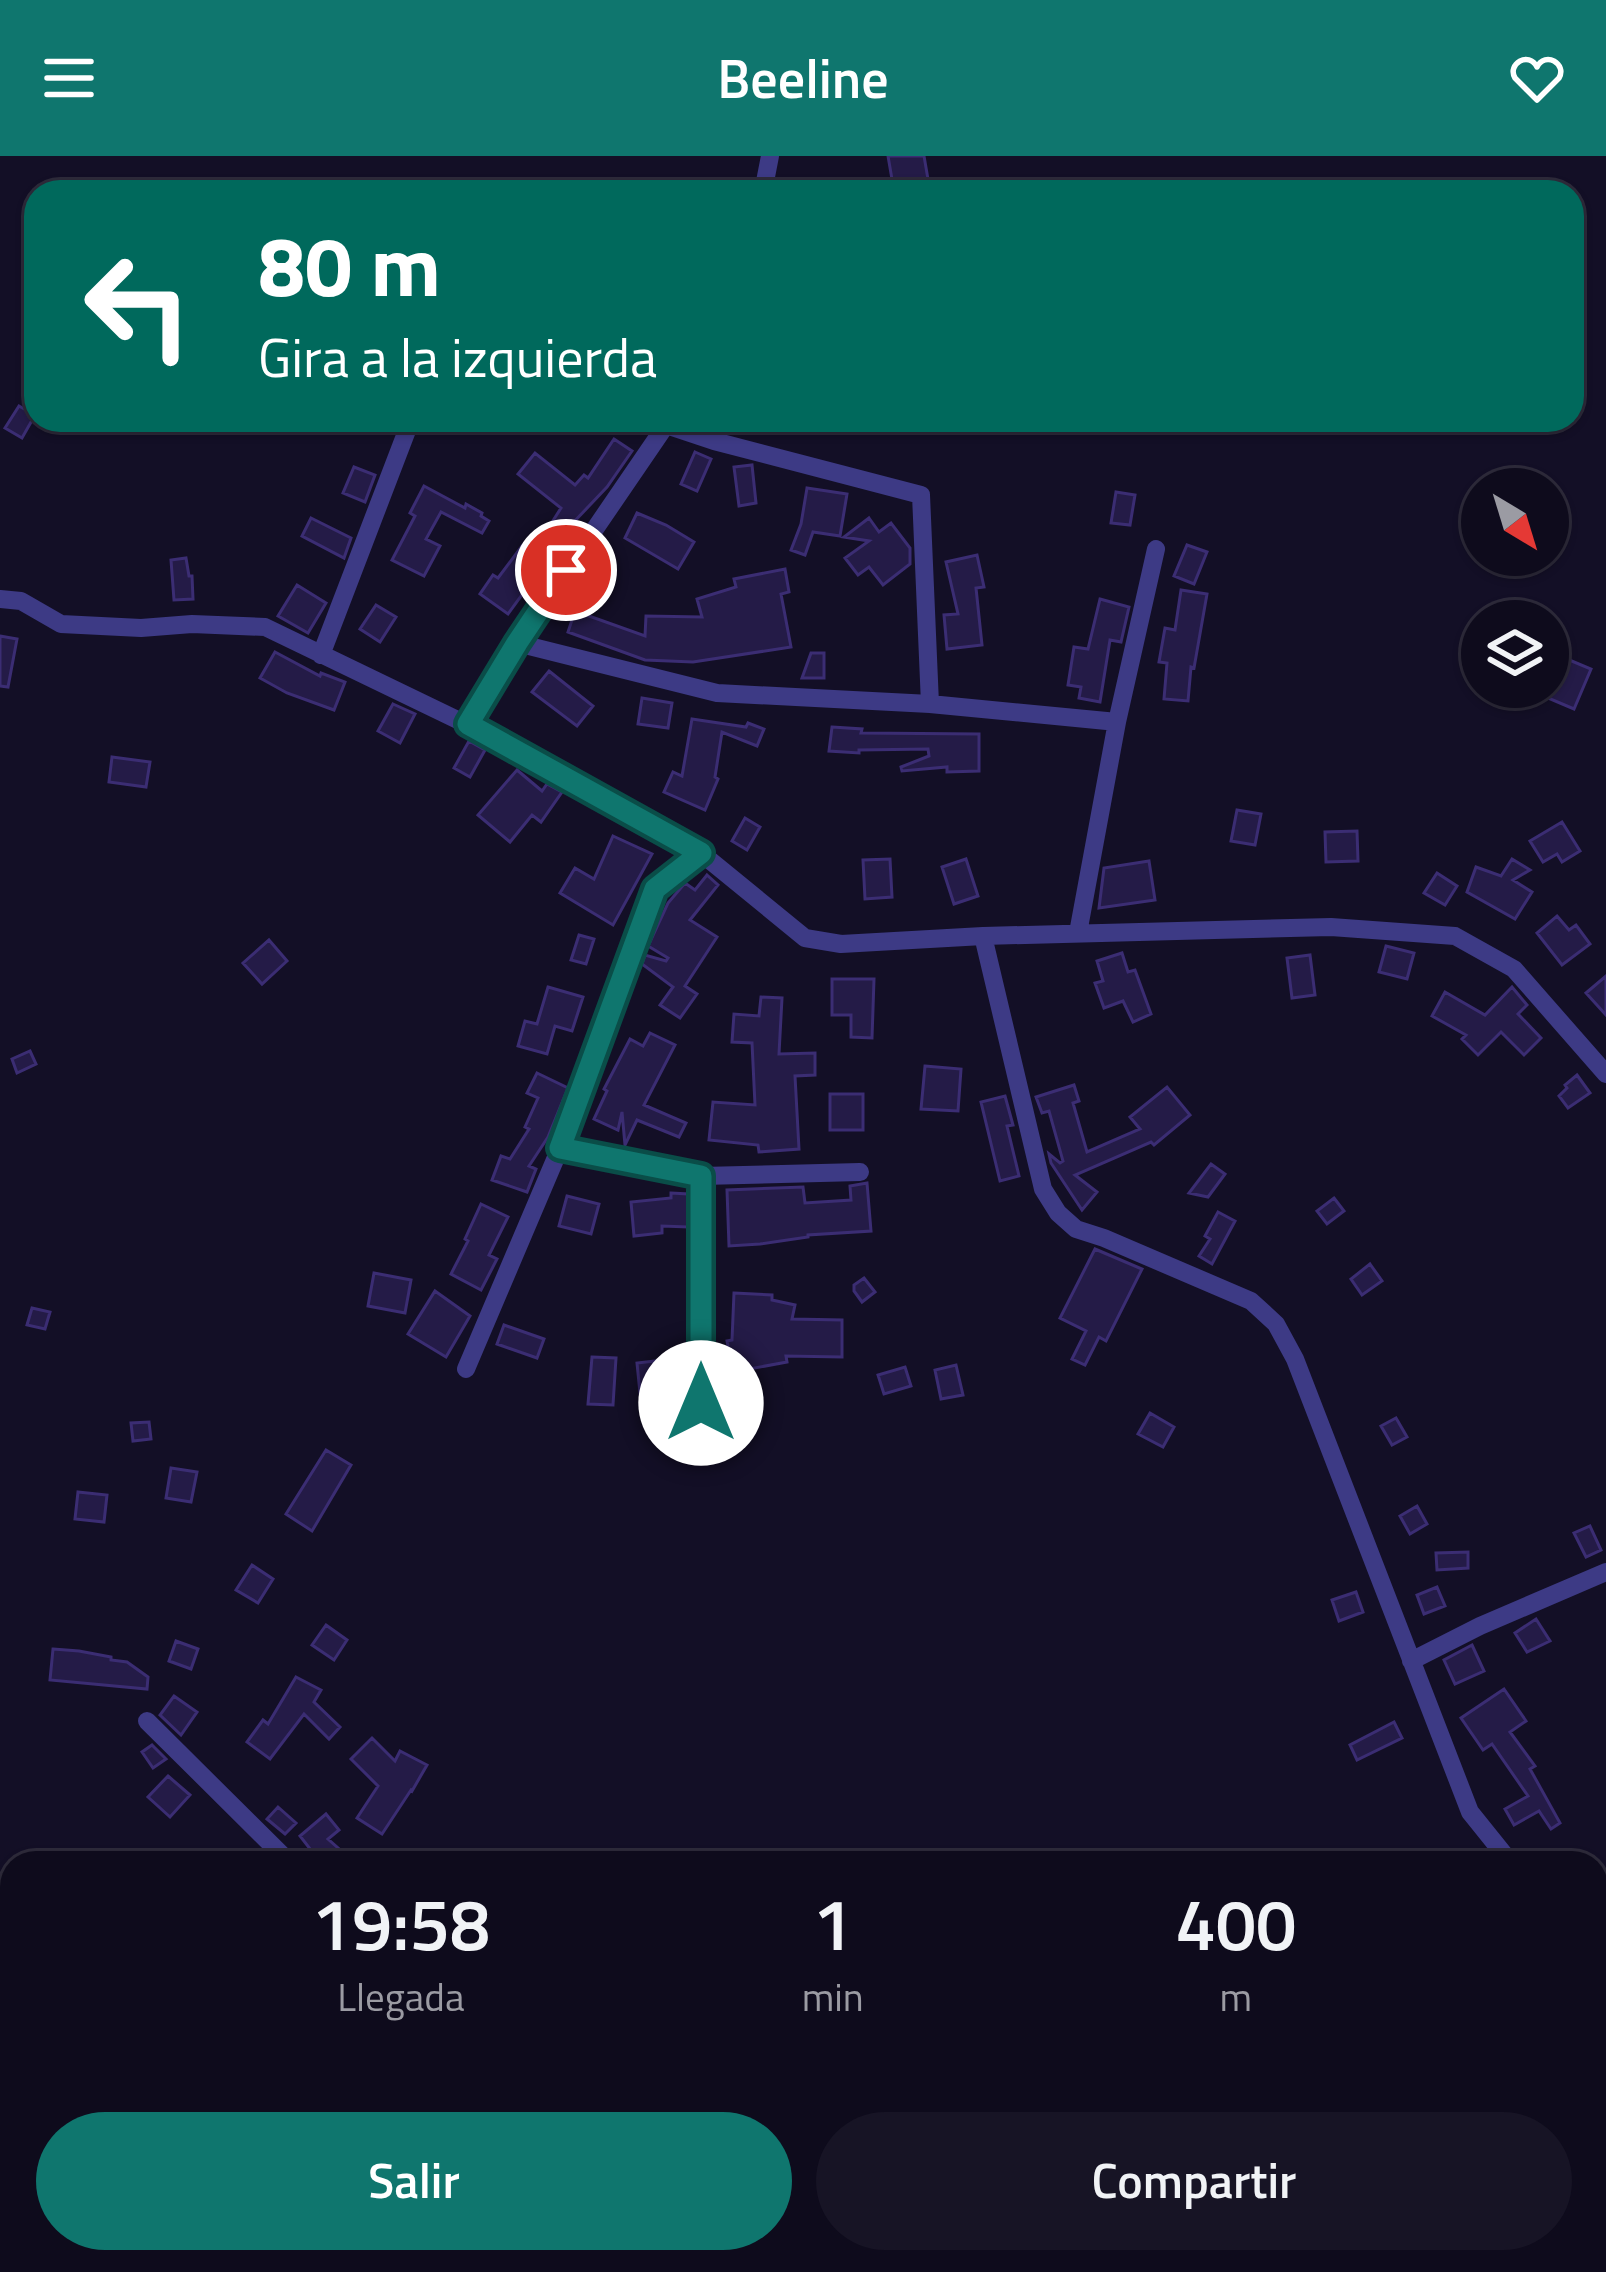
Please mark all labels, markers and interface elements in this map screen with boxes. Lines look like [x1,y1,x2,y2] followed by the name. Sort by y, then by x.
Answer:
[717,37,889,119] text: Beeline
[36,45,102,111] icon: menu
[1504,45,1570,111] icon: heart
[258,201,441,329] text: 80 m
[60,228,216,384] icon: left
[258,316,657,398] text: Gira a la izquierda
[1461,468,1569,576] north arrow
[1461,468,1569,708] map controls
[515,519,617,621] pin
[533,537,599,603] icon: arrive
[1461,600,1569,708] button: layers
[638,1340,764,1466] position arrow
[312,1868,490,1978] text: 19:58
[813,1868,853,1978] text: 1
[1175,1868,1296,1978] text: 400
[337,1967,464,2026] text: Llegada
[802,1967,864,2026] text: min
[1220,1967,1252,2026] text: m
[36,2112,792,2250] button: Salir
[816,2112,1572,2250] button: Compartir

